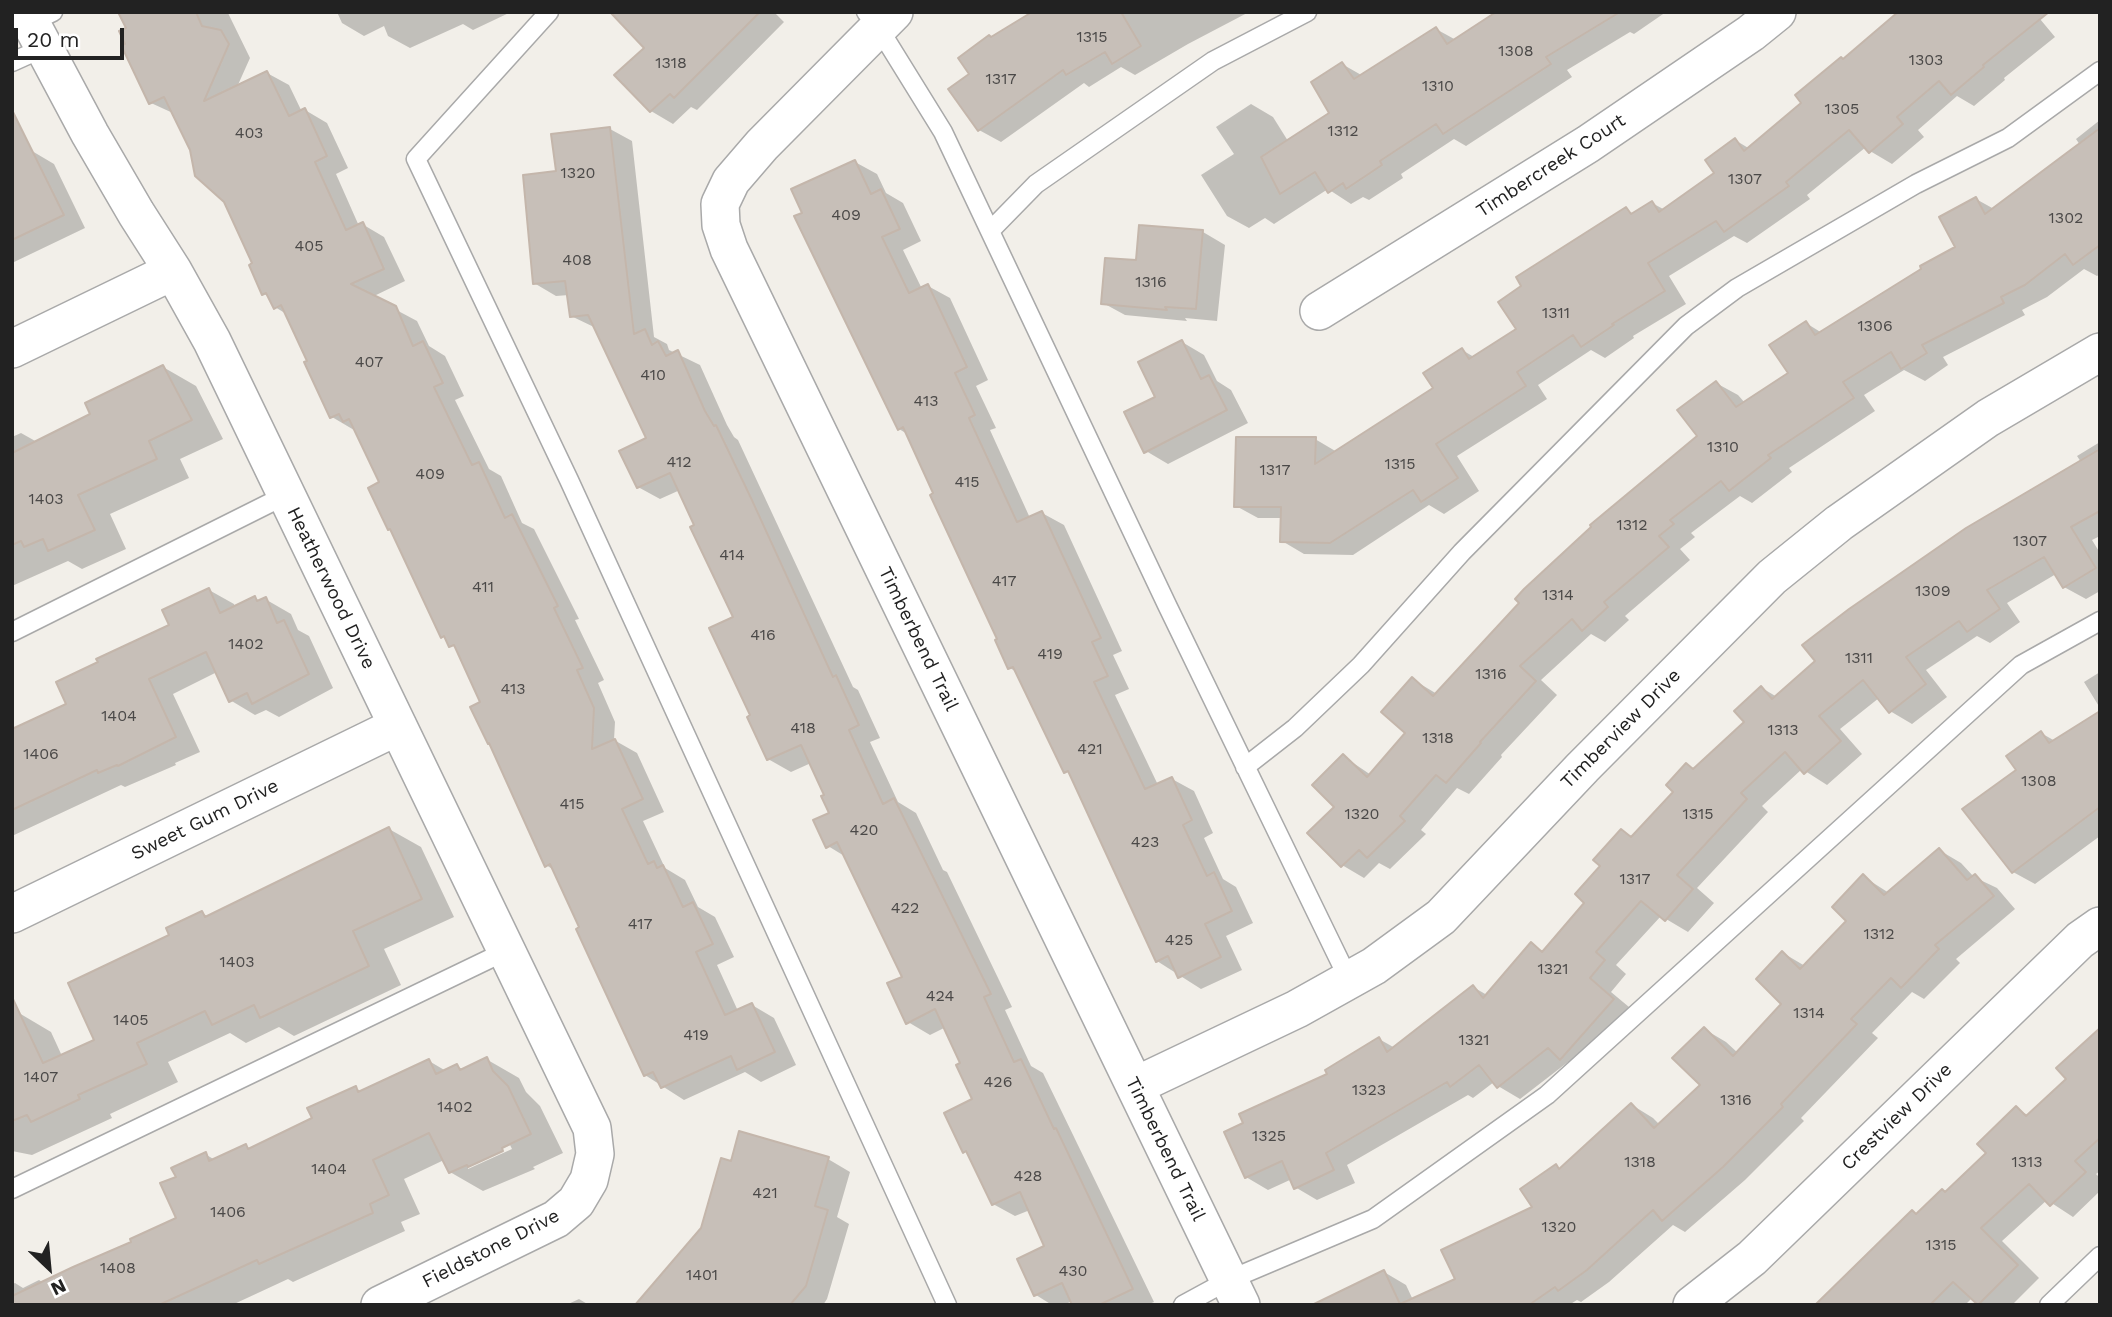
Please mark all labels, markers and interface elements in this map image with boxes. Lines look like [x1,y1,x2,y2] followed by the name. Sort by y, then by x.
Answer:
[18,14,128,58] scale bar
[27,27,79,52] text: 20 m
[1076,27,1108,47] house number: 1315
[1498,41,1534,61] house number: 1308
[1909,50,1943,70] house number: 1303
[655,53,687,73] house number: 1318
[986,69,1016,89] house number: 1317
[1422,76,1454,96] house number: 1310
[1825,99,1859,119] house number: 1305
[1472,109,1630,223] street label: Timbercreek Court
[1327,121,1359,141] house number: 1312
[235,123,263,143] house number: 403
[561,163,595,183] house number: 1320
[1728,169,1762,189] house number: 1307
[831,205,861,225] house number: 409
[2049,208,2083,228] house number: 1302
[294,236,324,256] house number: 405
[562,250,592,270] house number: 408
[1135,272,1167,292] house number: 1316
[1542,303,1570,323] house number: 1311
[1857,316,1893,336] house number: 1306
[355,352,383,372] house number: 407
[640,365,666,385] house number: 410
[913,391,939,411] house number: 413
[1707,437,1739,457] house number: 1310
[666,452,692,472] house number: 412
[1384,454,1416,474] house number: 1315
[1260,460,1290,480] house number: 1317
[415,464,445,484] house number: 409
[954,472,980,492] house number: 415
[29,489,63,509] house number: 1403
[282,503,380,673] street label: Heatherwood Drive
[1616,515,1648,535] house number: 1312
[2013,531,2047,551] house number: 1307
[719,545,745,565] house number: 414
[873,563,963,715] street label: Timberbend Trail
[992,571,1016,591] house number: 417
[472,577,494,597] house number: 411
[1915,581,1951,601] house number: 1309
[1542,585,1574,605] house number: 1314
[750,625,776,645] house number: 416
[228,634,264,654] house number: 1402
[1037,644,1063,664] house number: 419
[1845,648,1873,668] house number: 1311
[1475,664,1507,684] house number: 1316
[1556,664,1686,794] street label: Timberview Drive
[500,679,526,699] house number: 413
[101,706,137,726] house number: 1404
[790,718,816,738] house number: 418
[1767,720,1799,740] house number: 1313
[1422,728,1454,748] house number: 1318
[1077,739,1103,759] house number: 421
[23,744,59,764] house number: 1406
[2021,771,2057,791] house number: 1308
[128,774,282,866] street label: Sweet Gum Drive
[559,794,585,814] house number: 415
[1345,804,1379,824] house number: 1320
[1682,804,1714,824] house number: 1315
[849,820,879,840] house number: 420
[1131,832,1159,852] house number: 423
[1620,869,1650,889] house number: 1317
[891,898,919,918] house number: 422
[628,914,652,934] house number: 417
[1863,924,1895,944] house number: 1312
[1165,930,1193,950] house number: 425
[220,952,254,972] house number: 1403
[1537,959,1569,979] house number: 1321
[926,986,954,1006] house number: 424
[1793,1003,1825,1023] house number: 1314
[113,1010,149,1030] house number: 1405
[683,1025,709,1045] house number: 419
[1458,1030,1490,1050] house number: 1321
[1837,1059,1957,1175] street label: Crestview Drive
[24,1067,58,1087] house number: 1407
[984,1072,1012,1092] house number: 426
[1120,1073,1210,1225] street label: Timberbend Trail
[1352,1080,1386,1100] house number: 1323
[1720,1090,1752,1110] house number: 1316
[437,1097,473,1117] house number: 1402
[1252,1126,1286,1146] house number: 1325
[1624,1152,1656,1172] house number: 1318
[2011,1152,2043,1172] house number: 1313
[311,1159,347,1179] house number: 1404
[1014,1166,1042,1186] house number: 428
[752,1183,778,1203] house number: 421
[210,1202,246,1222] house number: 1406
[418,1205,564,1293] street label: Fieldstone Drive
[1542,1217,1576,1237] house number: 1320
[14,1233,84,1303] north arrow
[1925,1235,1957,1255] house number: 1315
[100,1258,136,1278] house number: 1408
[1058,1261,1088,1281] house number: 430
[686,1265,718,1285] house number: 1401
[47,1274,70,1301] text: N

